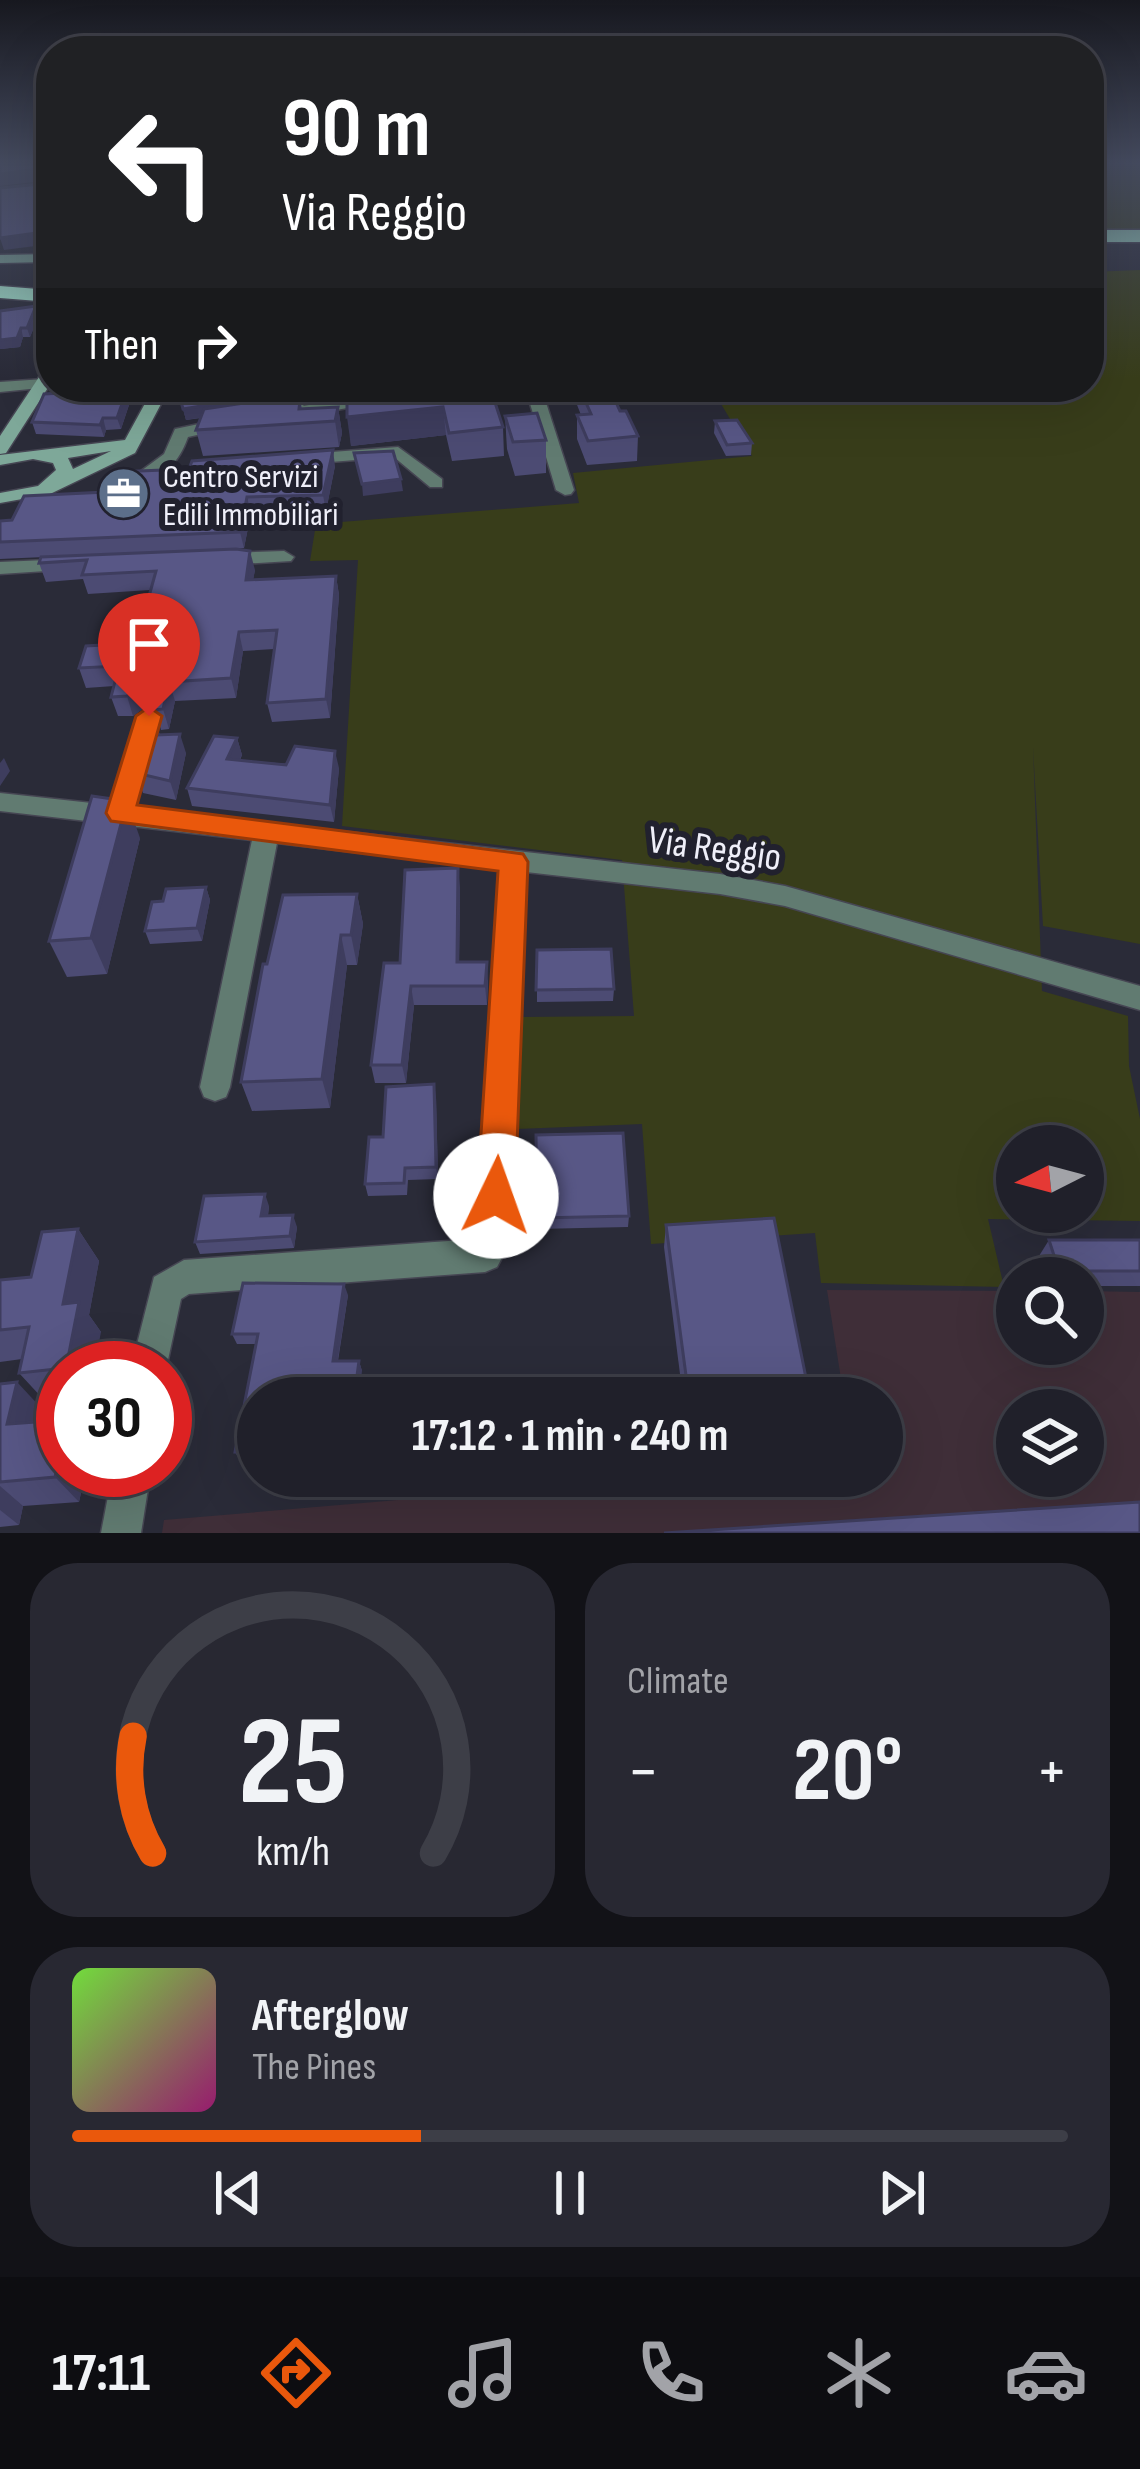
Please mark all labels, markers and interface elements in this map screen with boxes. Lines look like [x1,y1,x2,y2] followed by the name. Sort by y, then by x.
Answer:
[282,79,431,180] text: 90 m
[84,84,240,240] icon: left
[282,181,467,246] text: Via Reggio
[182,312,248,378] icon: right
[84,318,158,373] text: Then
[163,457,338,535] place label: Centro Servizi Edili Immobiliari
[96,466,152,522] office icon: Centro Servizi Edili Immobiliari
[98,593,200,716] pin
[116,611,182,677] icon: arrive
[645,817,784,882] street label: Via Reggio
[996,1125,1104,1233] north arrow
[996,1125,1104,1497] map controls
[433,1133,559,1259] position arrow
[996,1257,1104,1365] button: search
[36,1341,192,1497] speed limit sign: 30
[996,1389,1104,1497] button: layers
[412,1409,728,1464] text: 17:12 · 1 min · 240 m
[627,1658,729,1705] text: Climate
[238,1690,347,1839] text: 25
[792,1718,903,1826] text: 20°
[627,1733,659,1812] text: −
[1036,1733,1068,1812] text: +
[255,1826,330,1878] text: km/h
[252,1989,409,2044] text: Afterglow
[252,2044,376,2091] text: The Pines
[205,2160,271,2226] icon: previous
[537,2160,603,2226] icon: pause
[869,2160,935,2226] icon: next
[254,2331,338,2415] icon: directions
[441,2331,525,2415] icon: music
[629,2331,713,2415] icon: phone
[817,2331,901,2415] icon: climate
[1004,2331,1088,2415] icon: car
[52,2341,150,2406] text: 17:11

